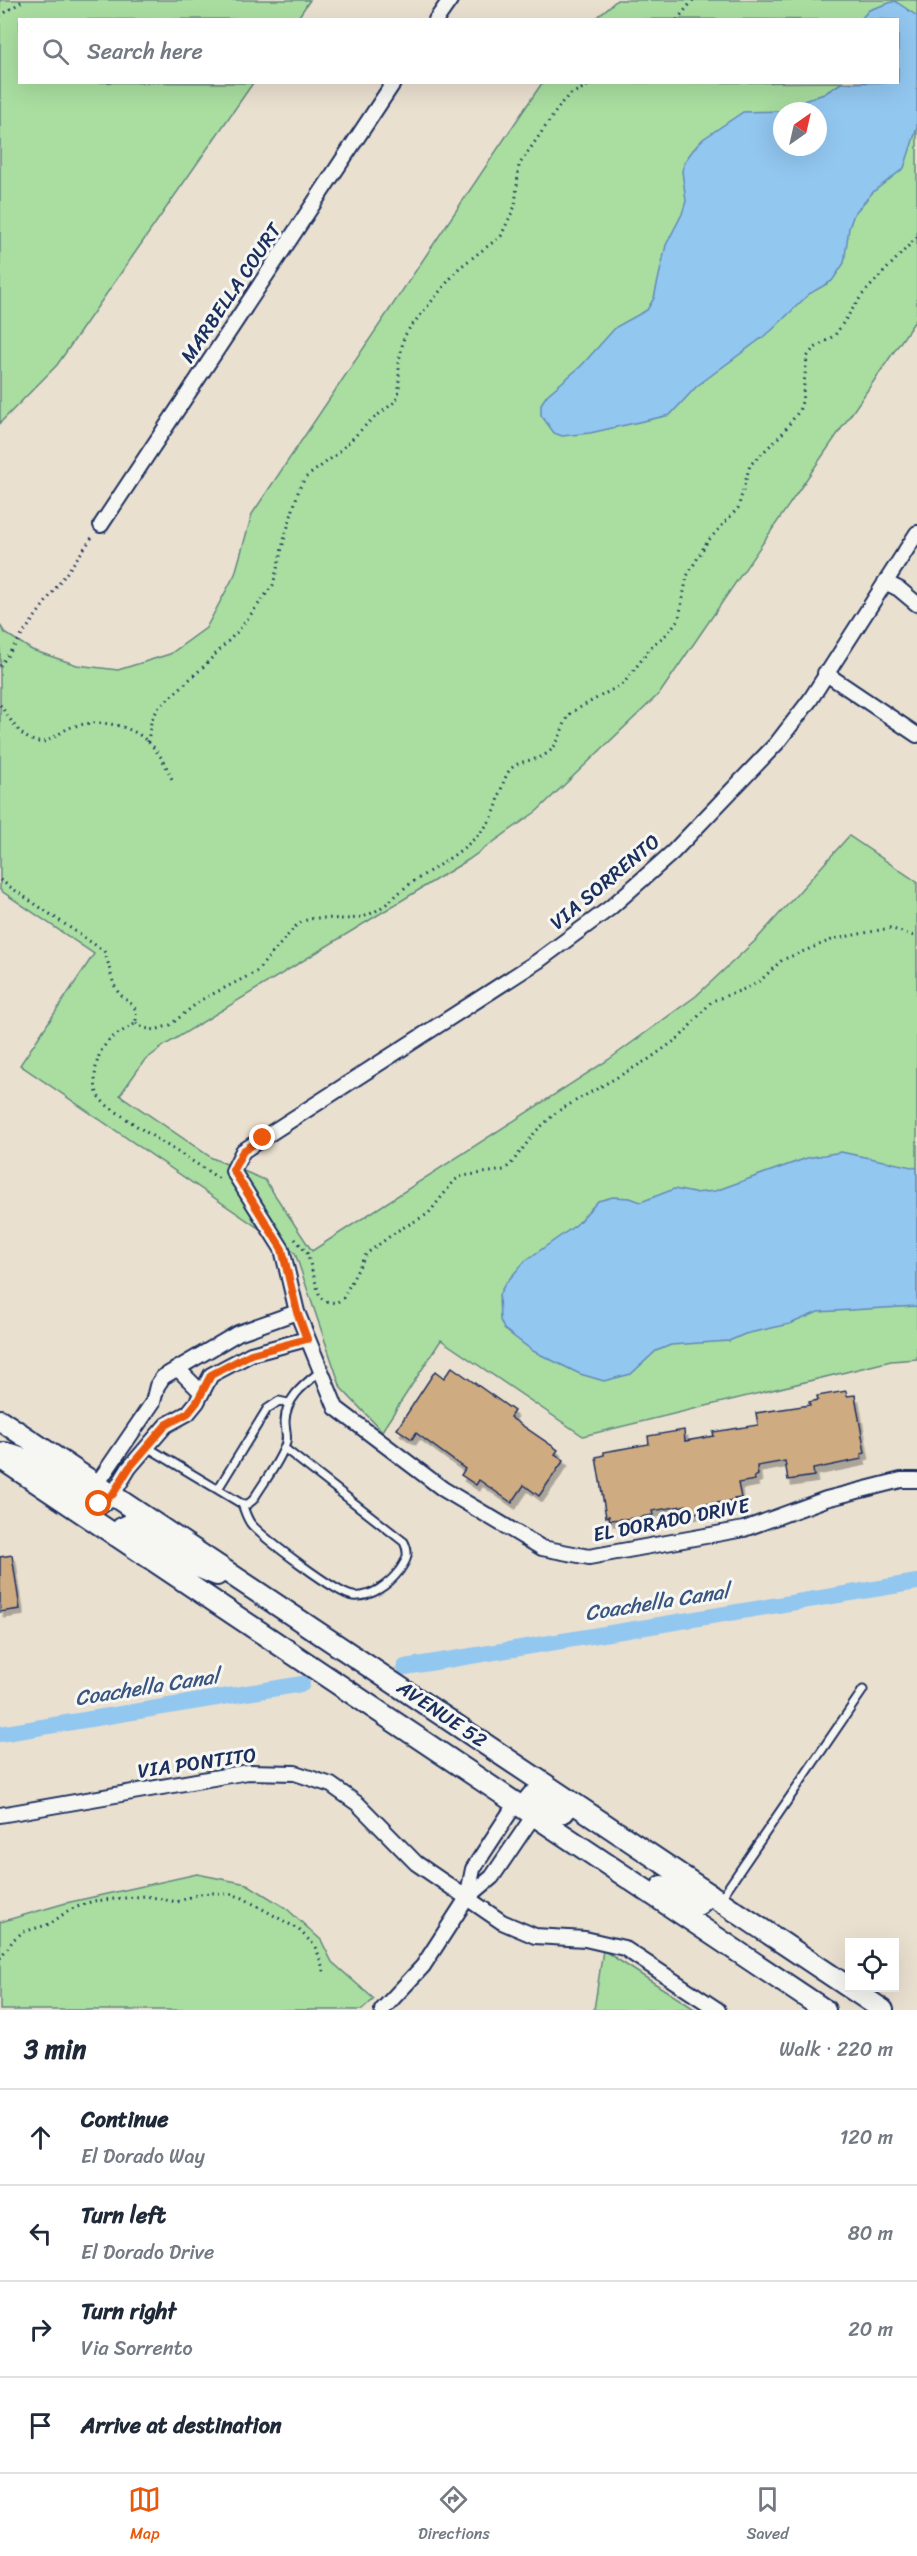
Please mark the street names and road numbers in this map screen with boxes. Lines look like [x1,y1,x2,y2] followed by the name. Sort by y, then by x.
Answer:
[171,215,292,370] street label: MARBELLA COURT
[542,825,668,939] street label: VIA SORRENTO
[590,1487,754,1552] street label: EL DORADO DRIVE
[389,1670,495,1758] street label: AVENUE 52
[135,1737,259,1789] street label: VIA PONTITO

